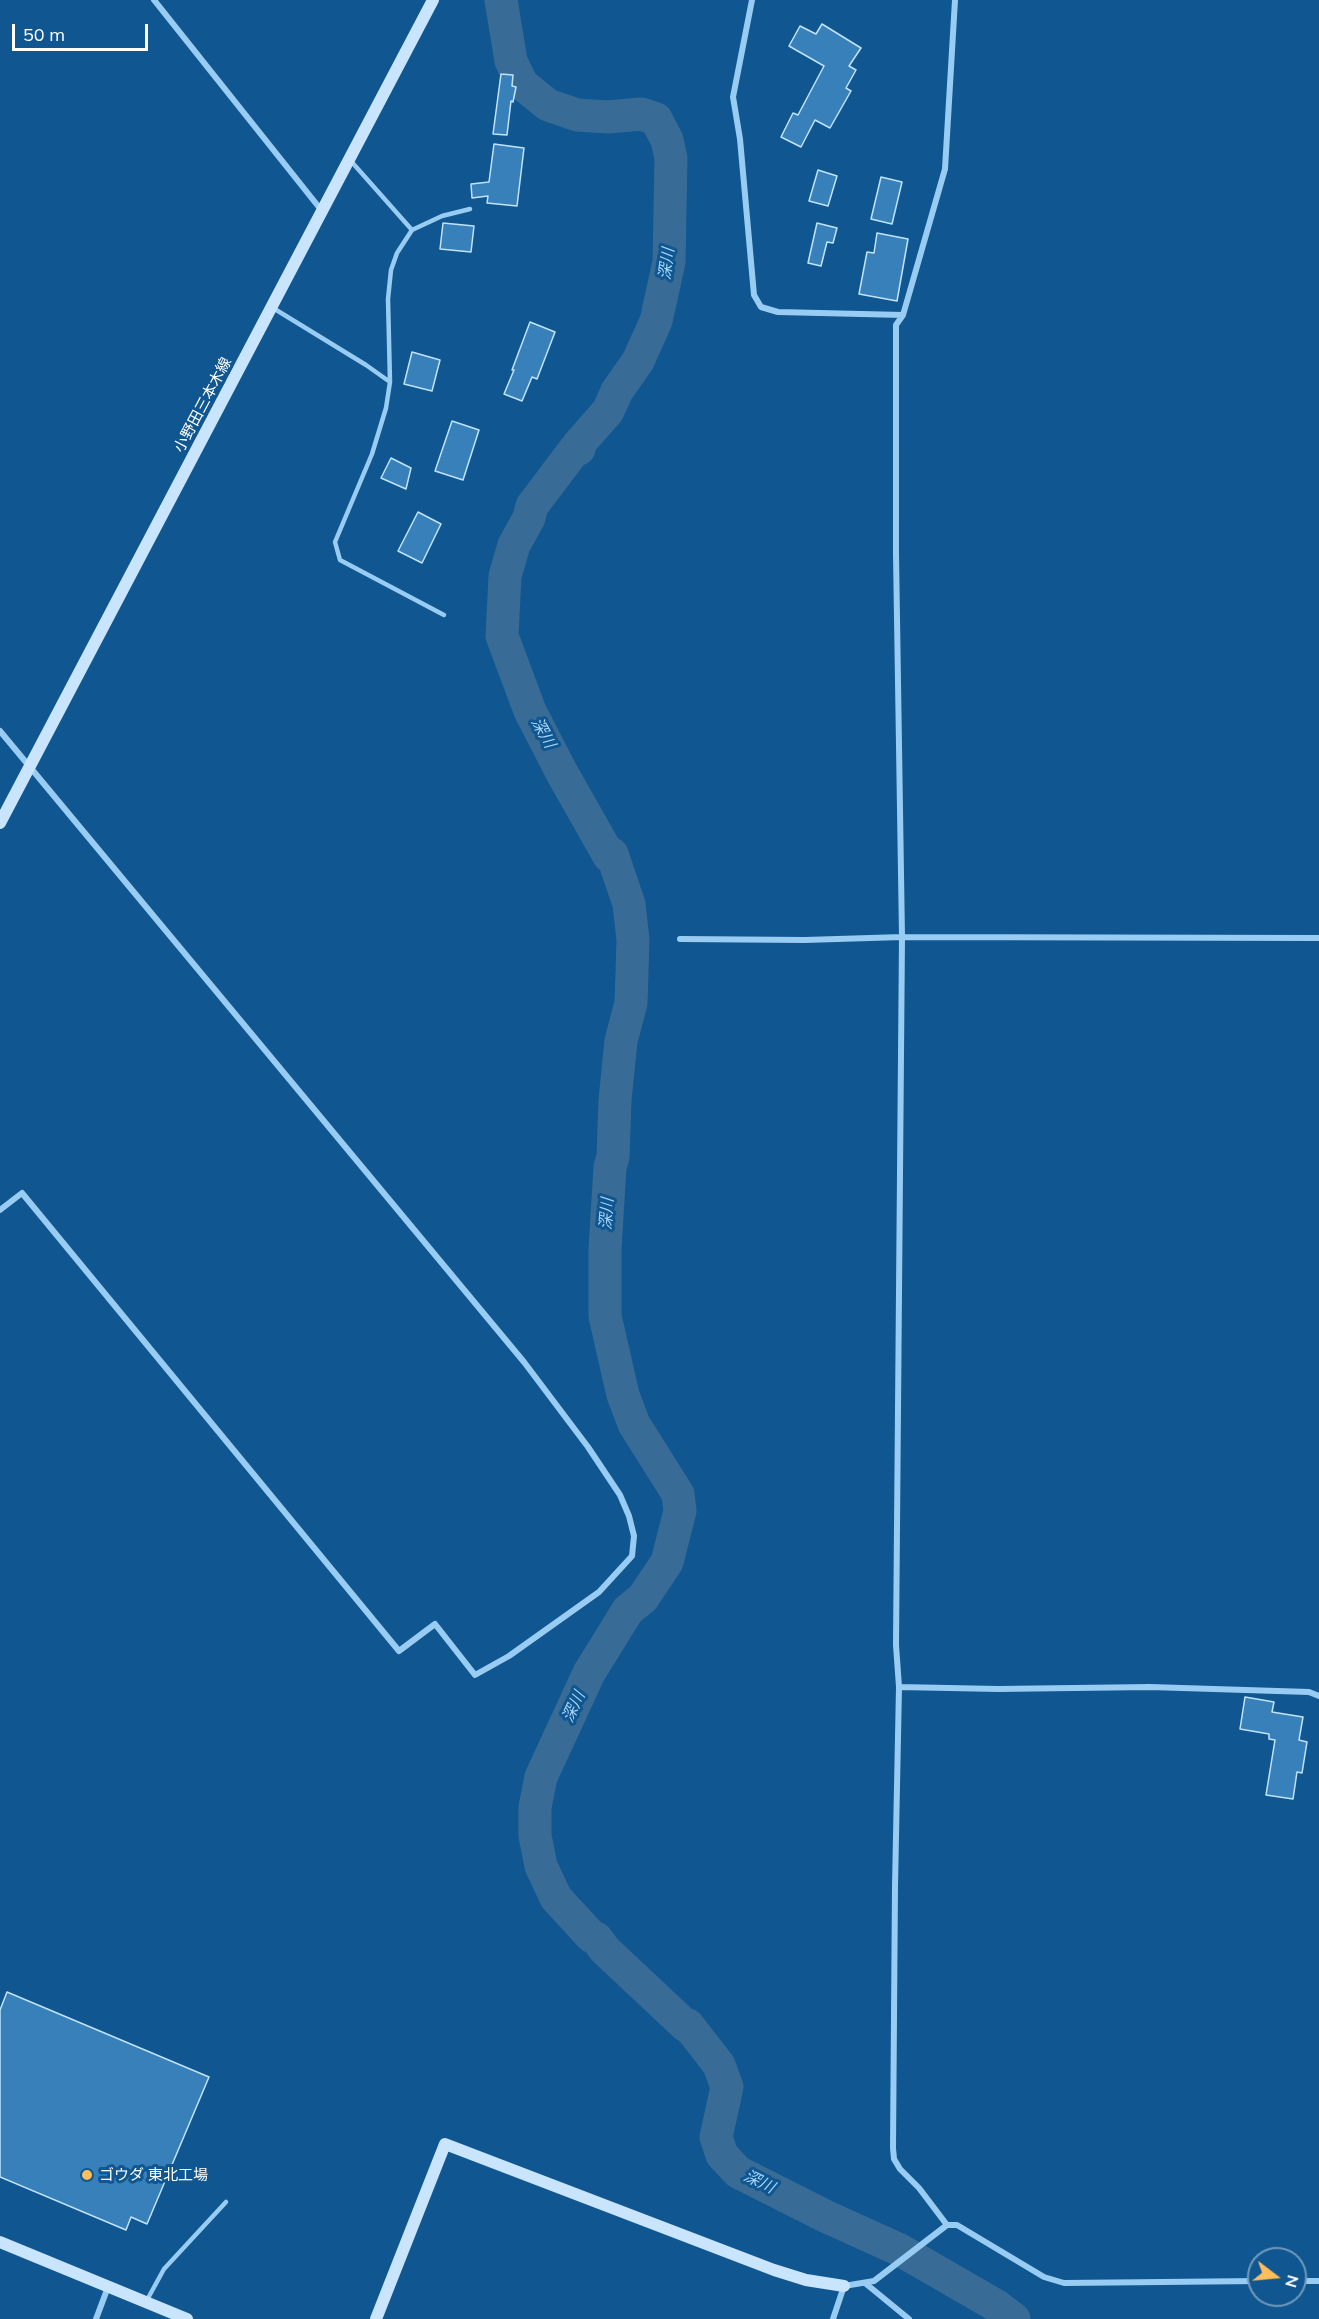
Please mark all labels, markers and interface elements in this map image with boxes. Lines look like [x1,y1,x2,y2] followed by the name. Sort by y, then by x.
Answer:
[15,12,152,50] scale bar
[23,23,65,46] text: 50 m
[656,247,678,281] water label: 深川
[170,354,236,456] street label: 小野田三本木線
[527,714,559,752] water label: 深川
[596,1197,618,1231] water label: 深川
[559,1688,589,1726] water label: 深川
[99,2166,208,2184] place label: ゴウダ 東北工場
[740,2166,778,2198] water label: 深川
[80,2168,94,2182] marker: ゴウダ 東北工場
[1247,2247,1307,2307] north arrow
[1281,2273,1304,2290] text: N

